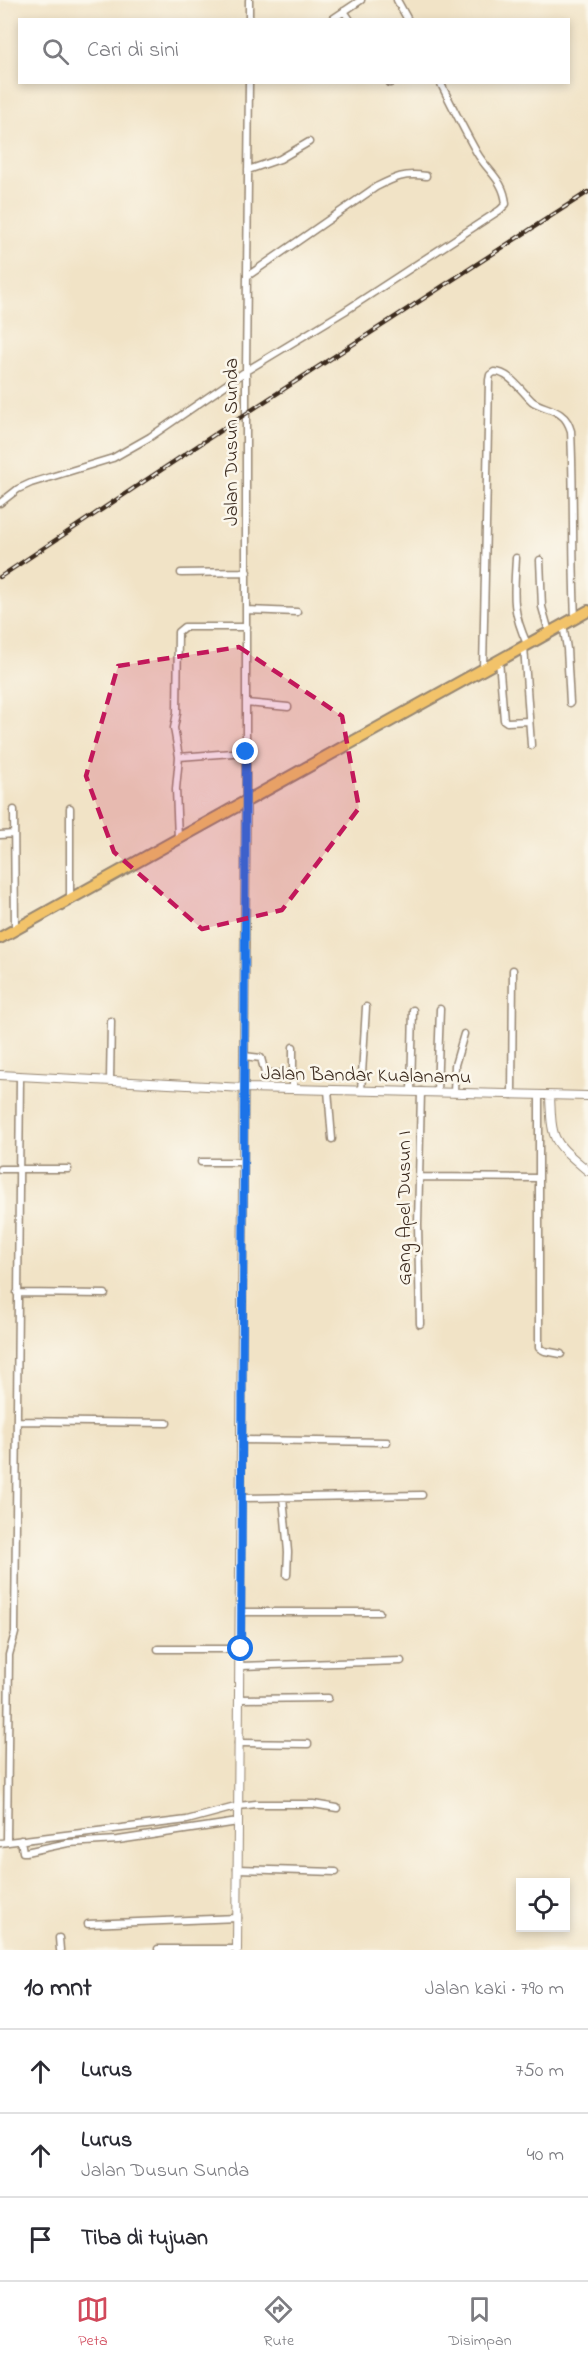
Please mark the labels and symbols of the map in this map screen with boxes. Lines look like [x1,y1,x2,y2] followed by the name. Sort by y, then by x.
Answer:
[218,358,247,526] street label: Jalan Dusun Sunda
[232,738,258,764] route end
[260,1060,471,1093] street label: Jalan Bandar Kualanamu
[391,1131,421,1285] street label: Gang Apel Dusun I
[227,1635,253,1661] route start

